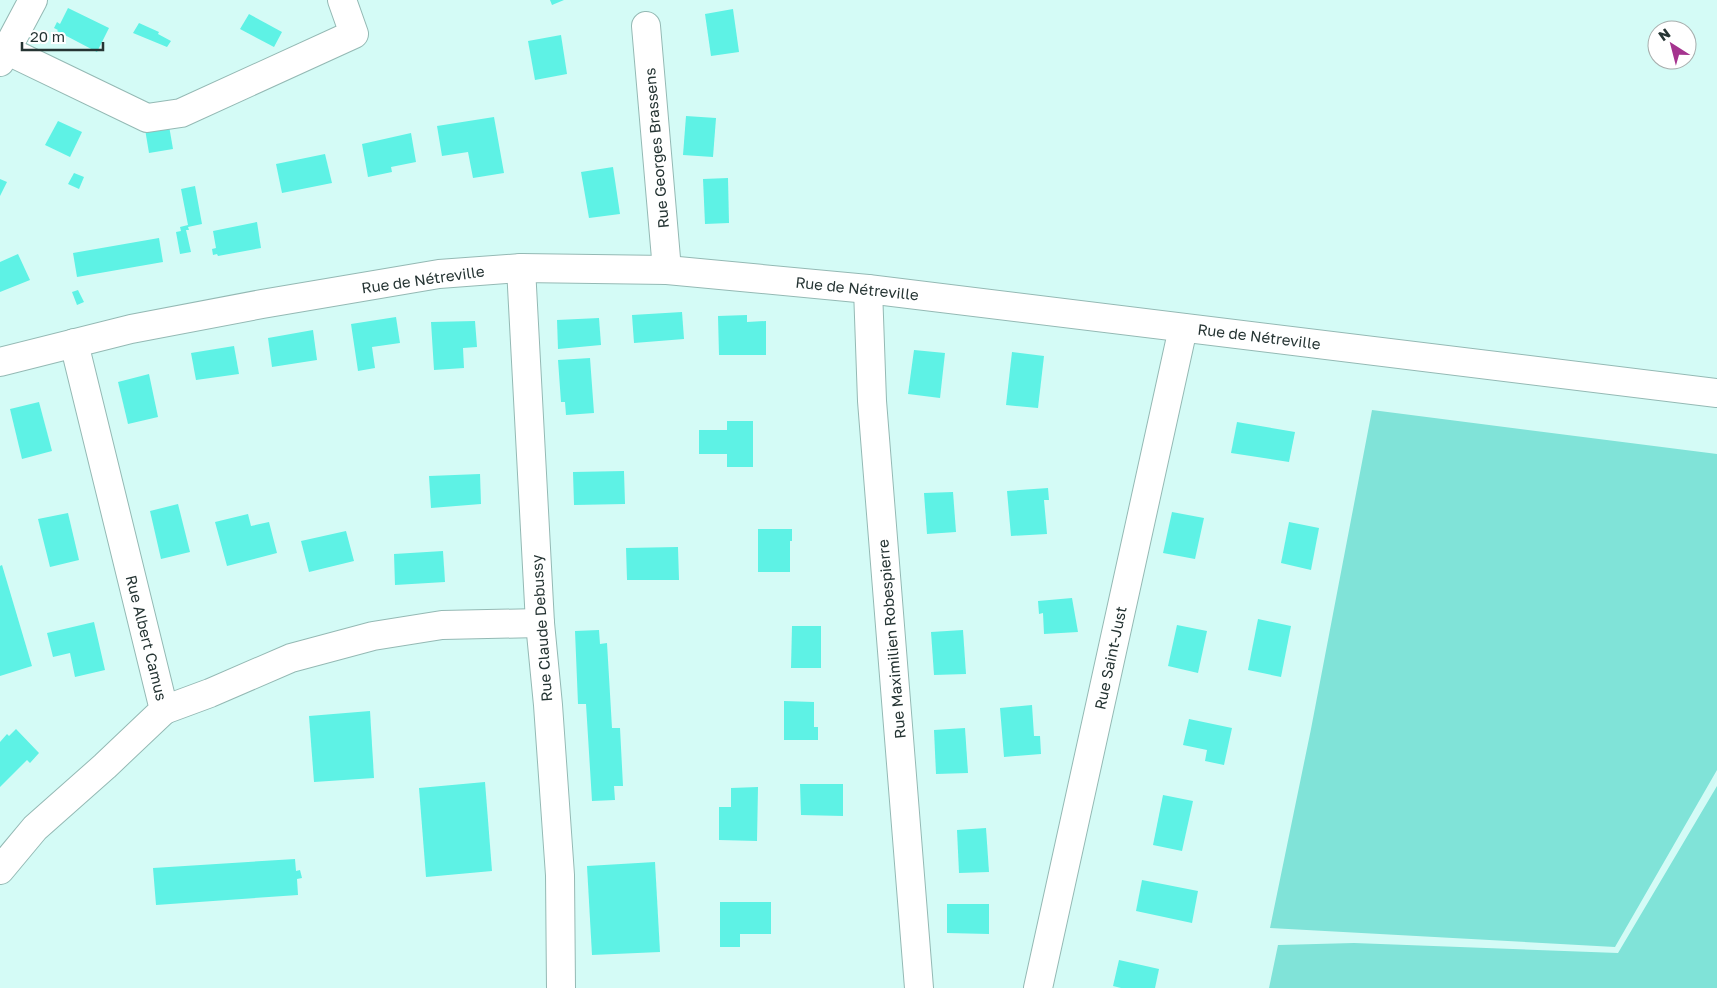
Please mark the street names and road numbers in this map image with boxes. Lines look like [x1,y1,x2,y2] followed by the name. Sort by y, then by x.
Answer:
[640,67,672,229] street label: Rue Georges Brassens
[360,261,486,297] street label: Rue de Nétreville
[795,273,920,303] street label: Rue de Nétreville
[1197,320,1322,353] street label: Rue de Nétreville
[873,538,909,739] street label: Rue Maximilien Robespierre
[527,553,555,702] street label: Rue Claude Debussy
[123,573,171,702] street label: Rue Albert Camus
[1090,604,1130,711] street label: Rue Saint-Just

